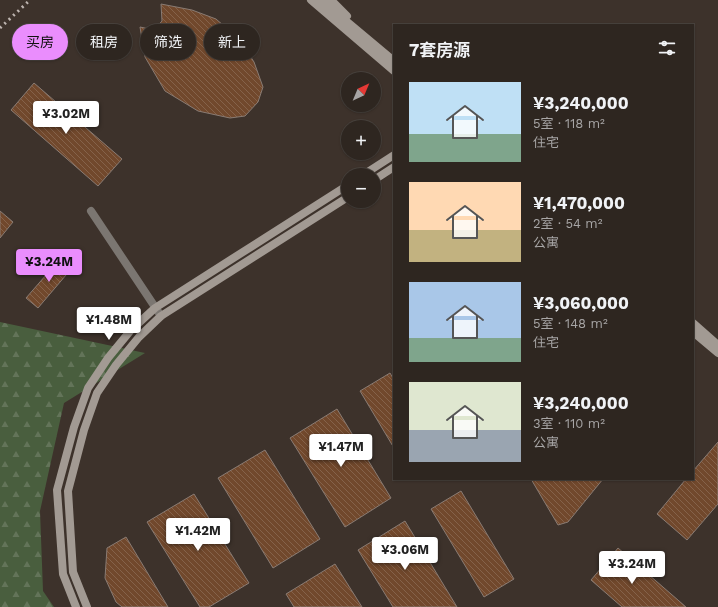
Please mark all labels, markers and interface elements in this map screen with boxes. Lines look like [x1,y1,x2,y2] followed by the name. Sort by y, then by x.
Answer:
[12,24,68,60] chip: 买房
[76,24,132,60] chip: 租房
[140,24,196,60] chip: 筛选
[204,24,260,60] chip: 新上
[656,37,678,59] icon: filters
[409,40,470,60] text: 7套房源
[341,72,381,112] north arrow
[341,72,381,208] map controls
[533,93,629,113] text: ¥3,240,000
[441,98,489,146] icon: home
[33,101,99,135] pin: ¥3.02M
[42,106,90,121] text: ¥3.02M
[533,116,605,131] text: 5室 · 118 m²
[341,120,381,160] button: +
[533,135,559,150] text: 住宅
[341,168,381,208] button: −
[533,193,625,213] text: ¥1,470,000
[441,198,489,246] icon: home
[533,216,602,231] text: 2室 · 54 m²
[533,235,559,250] text: 公寓
[16,249,82,283] pin: ¥3.24M
[25,254,73,269] text: ¥3.24M
[533,293,629,313] text: ¥3,060,000
[441,298,489,346] icon: home
[76,307,142,341] pin: ¥1.48M
[86,312,132,327] text: ¥1.48M
[533,316,608,331] text: 5室 · 148 m²
[533,335,559,350] text: 住宅
[533,393,629,413] text: ¥3,240,000
[441,398,489,446] icon: home
[533,416,605,431] text: 3室 · 110 m²
[308,434,374,468] pin: ¥1.47M
[533,435,559,450] text: 公寓
[318,439,364,454] text: ¥1.47M
[165,518,231,552] pin: ¥1.42M
[175,523,221,538] text: ¥1.42M
[372,537,438,571] pin: ¥3.06M
[381,542,429,557] text: ¥3.06M
[599,551,665,585] pin: ¥3.24M
[608,556,656,571] text: ¥3.24M

